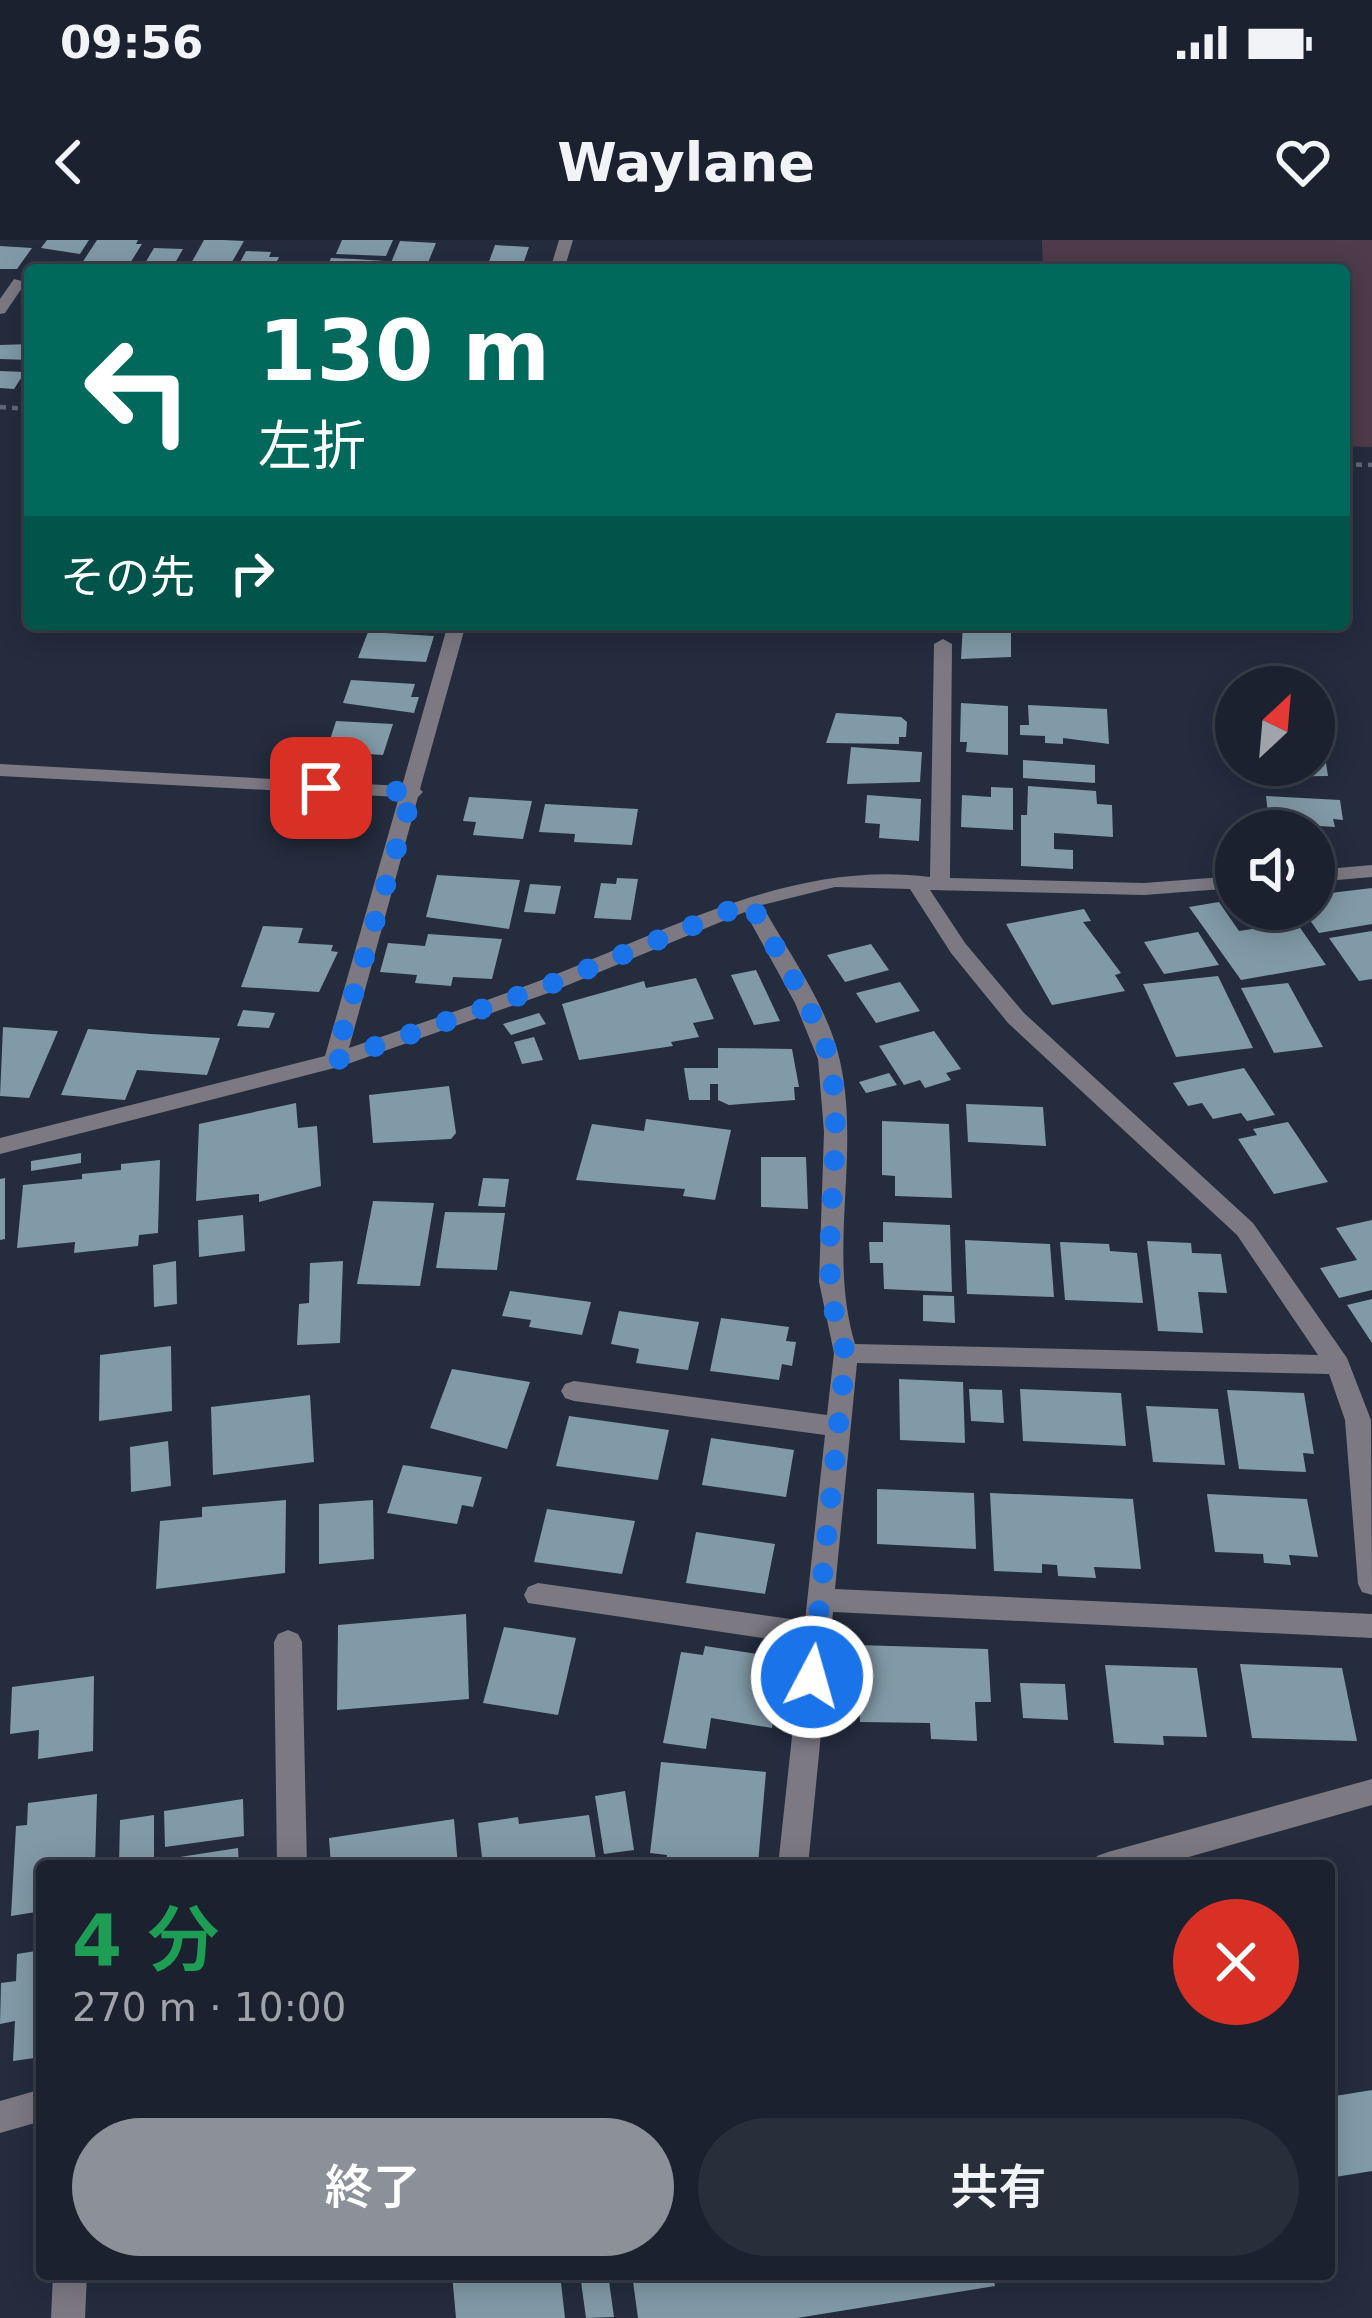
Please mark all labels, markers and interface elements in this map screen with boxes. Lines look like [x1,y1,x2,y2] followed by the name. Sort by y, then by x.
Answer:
[60,16,203,69] text: 09:56
[36,129,102,195] icon: back
[1270,129,1336,195] icon: heart
[557,131,815,194] text: Waylane
[258,302,550,400] text: 130 m
[60,312,216,468] icon: left
[258,415,366,478] text: 左折
[219,540,285,606] icon: right
[60,551,195,604] text: その先
[1215,666,1335,786] north arrow
[1215,666,1335,930] map controls
[270,737,372,839] pin
[288,755,354,821] icon: arrive
[1215,810,1335,930] button: sound
[749,1614,875,1740] position arrow
[72,1898,219,1982] text: 4 分
[1173,1899,1299,2025] button: close
[72,1985,346,2030] text: 270 m · 10:00
[72,2118,674,2256] button: 終了
[698,2118,1299,2256] button: 共有

